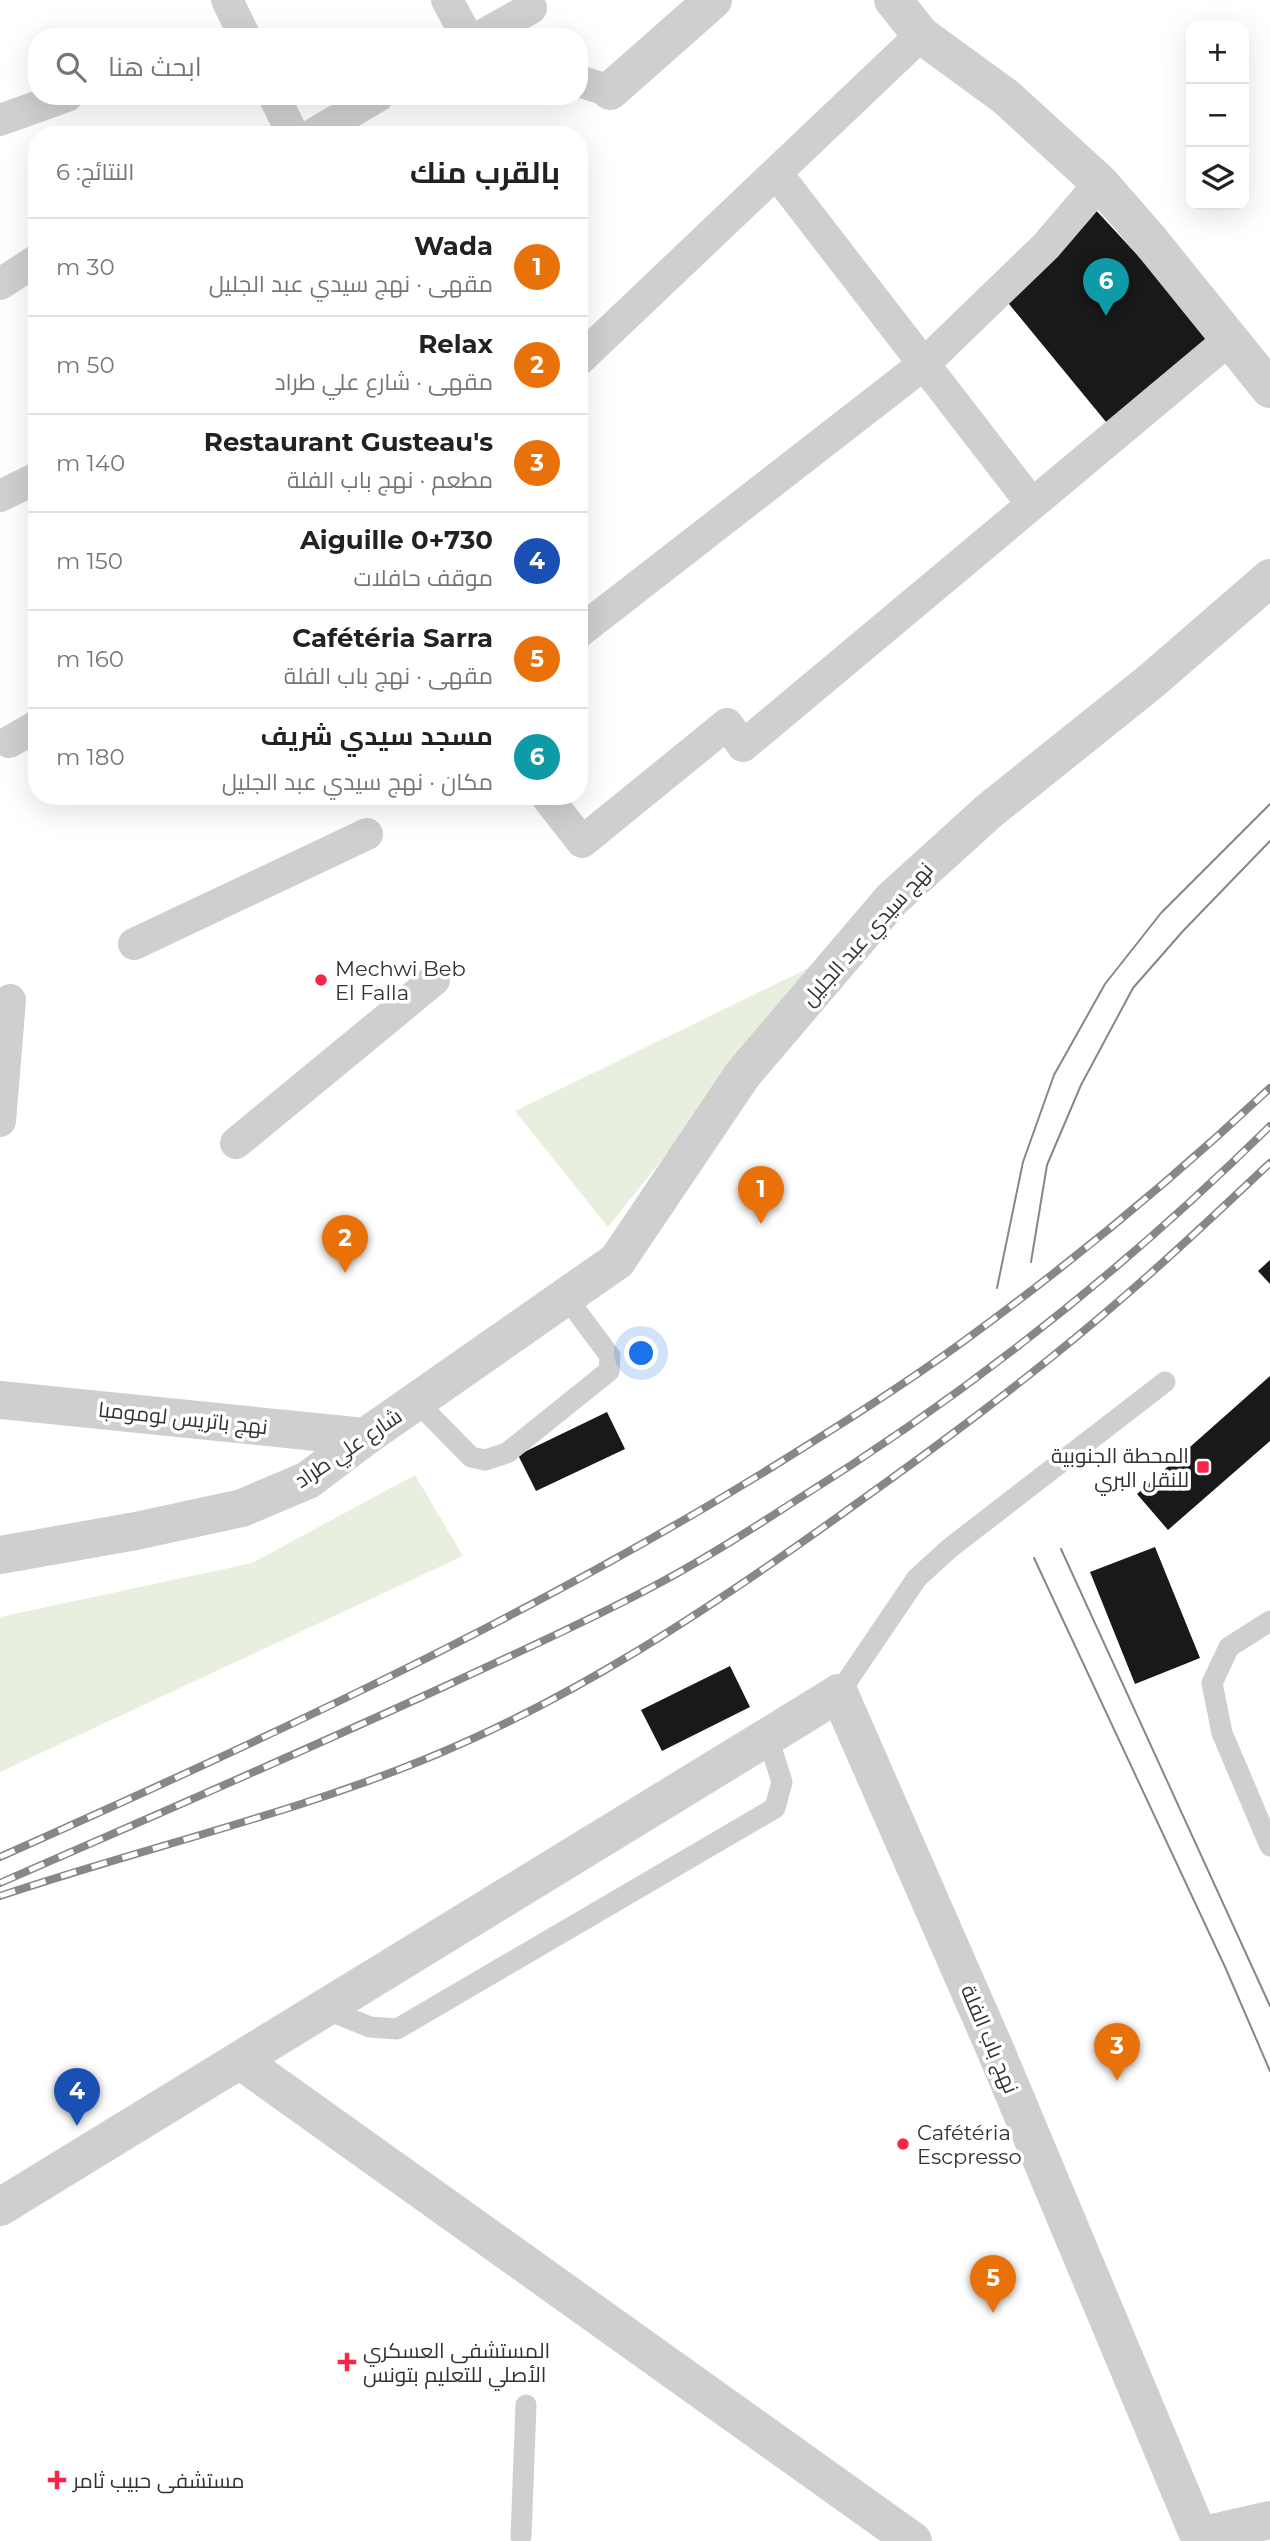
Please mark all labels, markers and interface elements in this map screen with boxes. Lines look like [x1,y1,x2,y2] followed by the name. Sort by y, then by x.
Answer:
[1186,21,1249,210] map controls
[1186,21,1249,84] button: +
[28,28,588,105] search box
[52,48,90,86] icon: search
[108,51,202,83] text: ابحث هنا
[1186,84,1249,147] button: −
[1186,147,1249,210] button: layers
[410,154,560,191] text: بالقرب منك
[56,158,134,186] text: النتائج: 6
[414,230,493,262] text: Wada
[56,253,115,281] text: 30 m
[532,253,542,281] text: 1
[1083,258,1129,316] pin: 6
[209,270,493,298] text: مقهى · نهج سيدي عبد الجليل
[418,328,493,360] text: Relax
[56,351,115,379] text: 50 m
[530,351,544,379] text: 2
[274,368,493,396] text: مقهى · شارع علي طراد
[204,426,493,458] text: Restaurant Gusteau's
[56,449,125,477] text: 140 m
[530,449,544,477] text: 3
[287,466,493,494] text: مطعم · نهج باب الفلة
[300,524,493,556] text: Aiguille 0+730
[56,547,123,575] text: 150 m
[529,547,545,575] text: 4
[354,564,493,592] text: موقف حافلات
[292,622,493,654] text: Cafétéria Sarra
[56,645,124,673] text: 160 m
[530,645,544,673] text: 5
[284,662,493,690] text: مقهى · نهج باب الفلة
[261,720,493,752] text: مسجد سيدي شريف
[56,743,125,771] text: 180 m
[530,743,544,771] text: 6
[222,768,493,796] text: مكان · نهج سيدي عبد الجليل
[796,857,941,1013] street label: نهج سيدي عبد الجليل
[335,956,466,1005] place label: Mechwi Beb El Falla
[313,972,329,988] marker: Mechwi Beb El Falla
[738,1166,784,1224] pin: 1
[322,1215,368,1273] pin: 2
[624,1336,658,1370] your location
[97,1397,269,1441] street label: نهج باتريس لومومبا
[290,1403,409,1496] street label: شارع علي طراد
[1051,1443,1189,1496] place label: المحطة الجنوبية للنقل البري
[1195,1459,1211,1475] marker: المحطة الجنوبية للنقل البري
[954,1981,1024,2098] street label: نهج باب الفلة
[1094,2023,1140,2081] pin: 3
[54,2068,100,2126] pin: 4
[917,2120,1022,2169] place label: Cafétéria Escpresso
[895,2136,911,2152] marker: Cafétéria Escpresso
[970,2255,1016,2313] pin: 5
[363,2338,550,2391] place label: المستشفى العسكري الأصلي للتعليم بتونس
[337,2352,357,2372] marker: المستشفى العسكري الأصلي للتعليم بتونس
[72,2468,245,2494] place label: مستشفى حبيب ثامر
[47,2470,67,2490] marker: مستشفى حبيب ثامر

